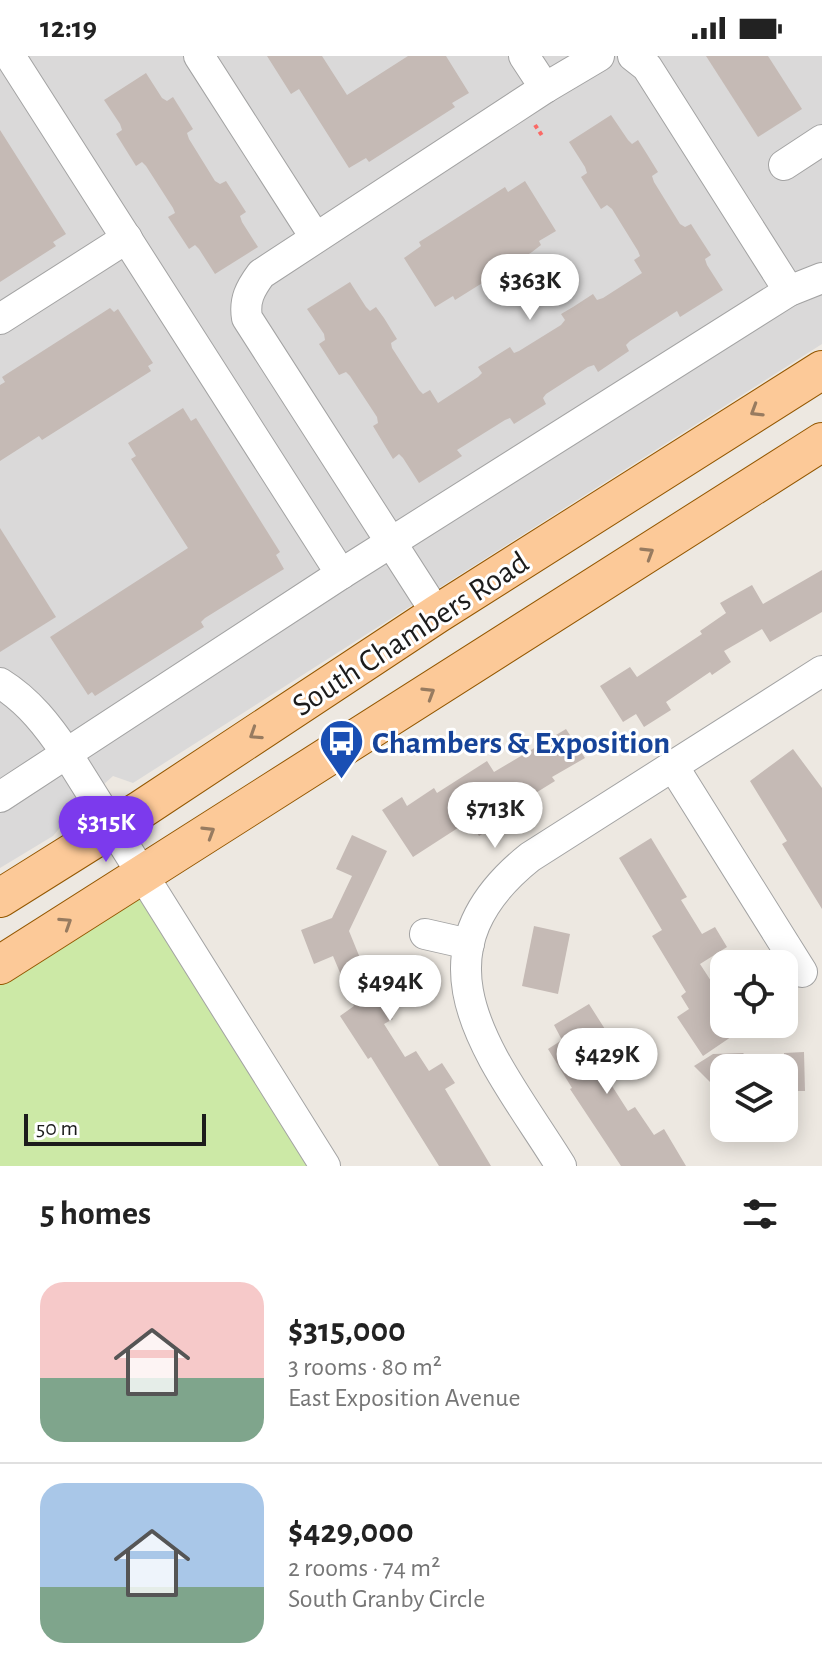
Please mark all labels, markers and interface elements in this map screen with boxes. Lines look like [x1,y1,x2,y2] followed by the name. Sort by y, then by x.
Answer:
[40,13,97,43] text: 12:19
[474,254,586,322] pin: $363K
[499,267,561,293] text: $363K
[750,402,765,417] one-way arrow
[287,546,534,722] street label: South Chambers Road
[639,548,654,563] one-way arrow
[420,687,434,702] one-way arrow
[317,718,365,781] bus stop icon: Chambers & Exposition
[249,724,264,739] one-way arrow
[372,727,670,759] place label: Chambers & Exposition
[439,782,551,850] pin: $713K
[466,795,524,821] text: $713K
[50,796,162,864] pin: $315K
[77,809,135,835] text: $315K
[200,826,215,841] one-way arrow
[57,918,72,933] one-way arrow
[710,950,798,1142] map controls
[710,950,798,1038] button: locate
[334,955,446,1023] pin: $494K
[357,968,423,994] text: $494K
[551,1028,663,1096] pin: $429K
[575,1041,639,1067] text: $429K
[710,1054,798,1142] button: layers
[24,1110,206,1146] scale bar
[36,1117,78,1139] text: 50 m
[738,1192,782,1236] icon: filters
[40,1197,151,1231] text: 5 homes
[104,1314,200,1410] icon: home
[288,1314,406,1348] text: $315,000
[288,1354,442,1380] text: 3 rooms · 80 m²
[288,1385,521,1411] text: East Exposition Avenue
[104,1515,200,1611] icon: home
[288,1515,414,1549] text: $429,000
[288,1555,440,1581] text: 2 rooms · 74 m²
[288,1586,485,1612] text: South Granby Circle

